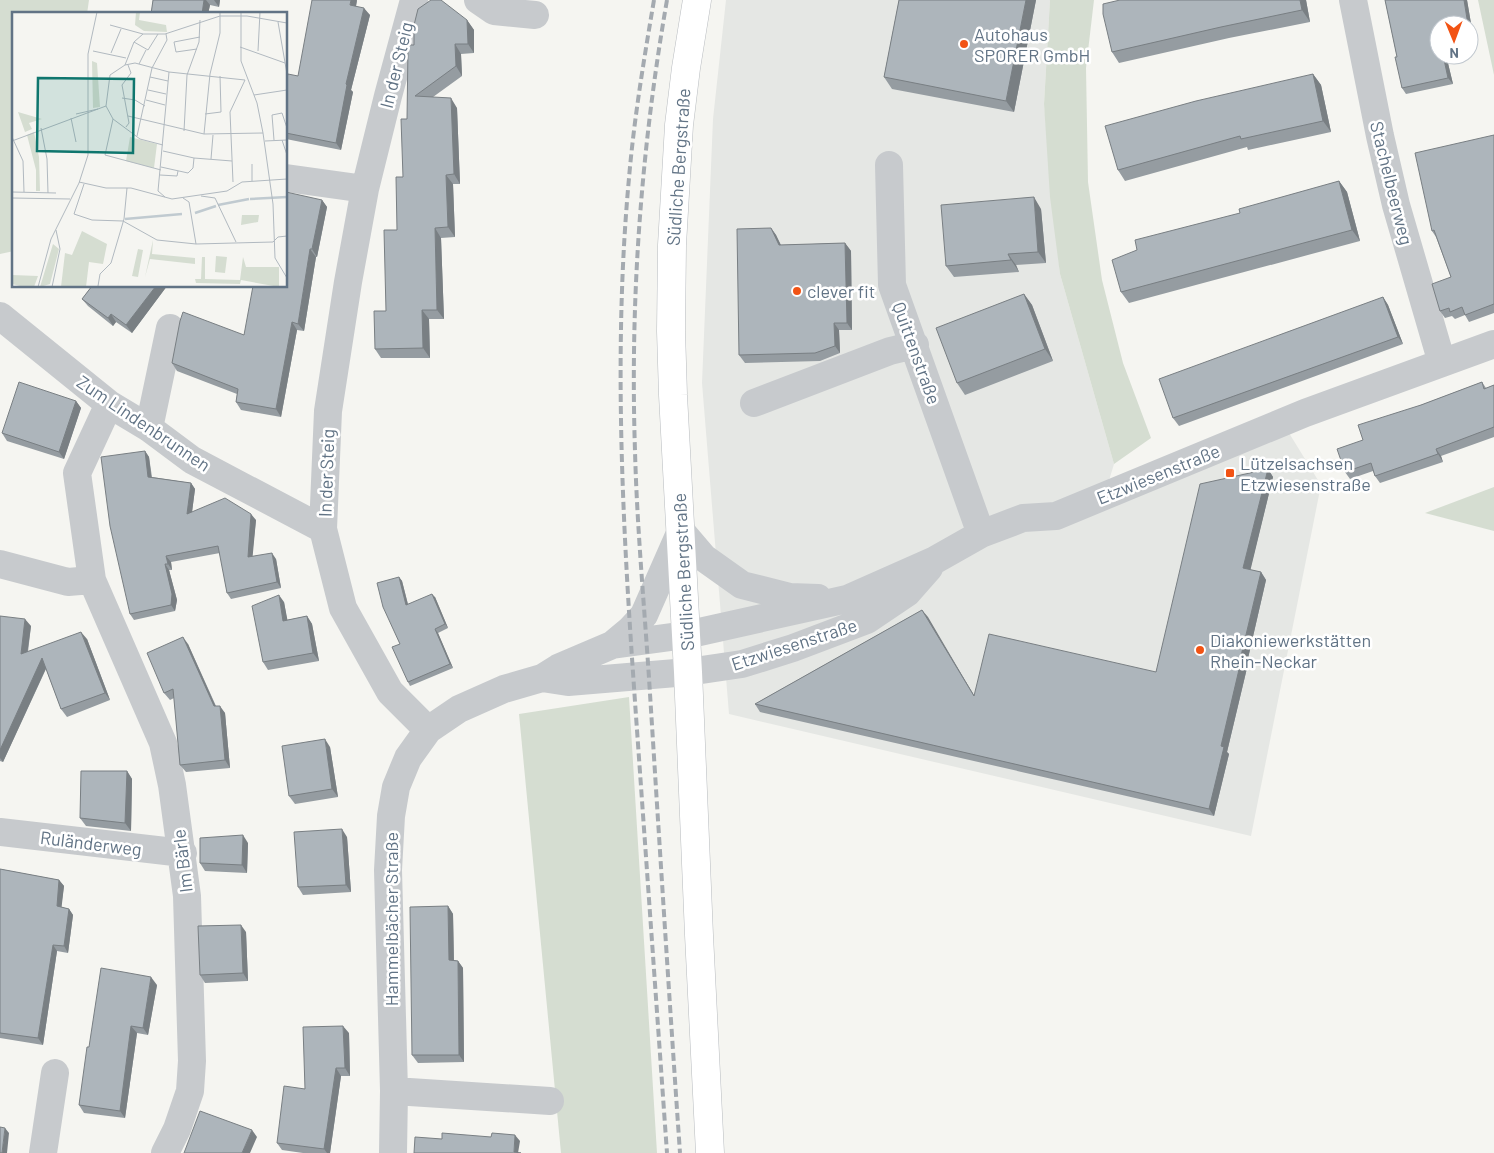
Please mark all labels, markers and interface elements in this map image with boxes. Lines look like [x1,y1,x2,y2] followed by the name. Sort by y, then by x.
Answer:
[12,12,288,288] inset map
[1429,15,1479,65] north arrow
[375,20,417,110] street label: In der Steig
[974,23,1090,66] place label: Autohaus SPORER GmbH
[958,38,970,50] marker: Autohaus SPORER GmbH
[1449,45,1459,62] text: N
[662,87,694,247] street label: Südliche Bergstraße
[1366,119,1418,247] street label: Stachelbeerweg
[807,280,875,302] place label: clever fit
[791,285,803,297] marker: clever fit
[888,299,946,407] street label: Quittenstraße
[73,370,215,476] street label: Zum Lindenbrunnen
[313,429,339,517] street label: In der Steig
[1093,439,1223,509] street label: Etzwiesenstraße
[1240,452,1371,495] place label: Lützelsachsen Etzwiesenstraße
[1224,467,1236,479] marker: Lützelsachsen Etzwiesenstraße
[668,492,698,652] street label: Südliche Bergstraße
[728,613,860,675] street label: Etzwiesenstraße
[1210,629,1371,672] place label: Diakoniewerkstätten Rhein-Neckar
[1194,644,1206,656] marker: Diakoniewerkstätten Rhein-Neckar
[39,826,143,860] street label: Ruländerweg
[167,828,197,894] street label: Im Bärle
[380,832,402,1006] street label: Hammelbächer Straße

